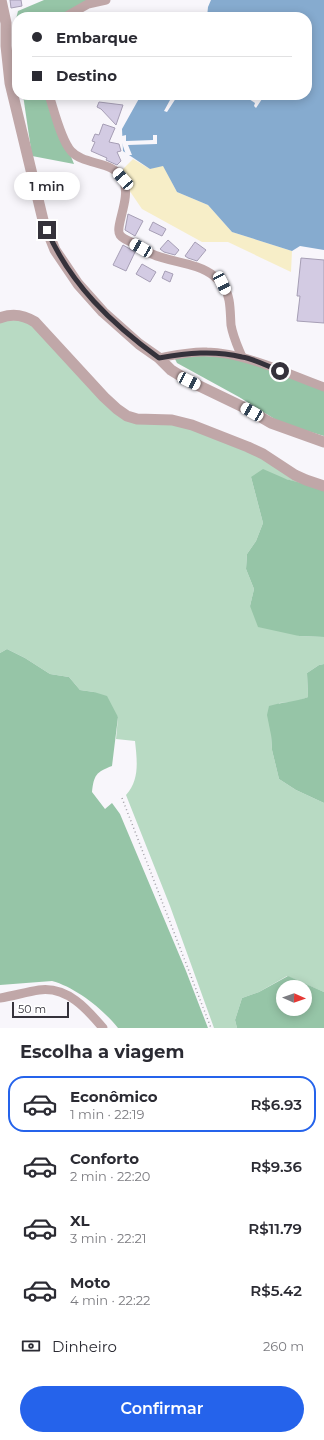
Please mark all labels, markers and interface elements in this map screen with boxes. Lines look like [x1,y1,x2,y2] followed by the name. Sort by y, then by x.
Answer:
[56,28,138,47] text: Embarque
[56,66,117,85] text: Destino
[111,166,135,192] car
[14,172,80,200] callout: 1 min
[30,178,64,194] text: 1 min
[38,221,56,239] route end
[128,237,154,259] car
[211,270,233,296] car
[271,362,289,380] route start
[176,370,202,392] car
[239,401,265,423] car
[276,980,312,1016] north arrow
[276,980,312,1016] map controls
[12,1000,69,1019] scale bar
[18,1002,46,1016] text: 50 m
[20,1041,184,1063] text: Escolha a viagem
[22,1086,58,1122] icon: car
[70,1087,158,1106] text: Econômico
[250,1095,302,1114] text: R$6.93
[70,1106,144,1122] text: 1 min · 22:19
[22,1148,58,1184] icon: car
[70,1149,139,1168] text: Conforto
[251,1157,302,1176] text: R$9.36
[70,1168,150,1184] text: 2 min · 22:20
[22,1210,58,1246] icon: car
[70,1211,89,1230] text: XL
[248,1219,302,1238] text: R$11.79
[70,1230,147,1246] text: 3 min · 22:21
[22,1272,58,1308] icon: car
[70,1273,110,1292] text: Moto
[250,1281,302,1300] text: R$5.42
[70,1292,150,1308] text: 4 min · 22:22
[20,1335,42,1357] icon: cash
[52,1337,117,1356] text: Dinheiro
[263,1338,304,1354] text: 260 m
[20,1386,304,1432] button: Confirmar

